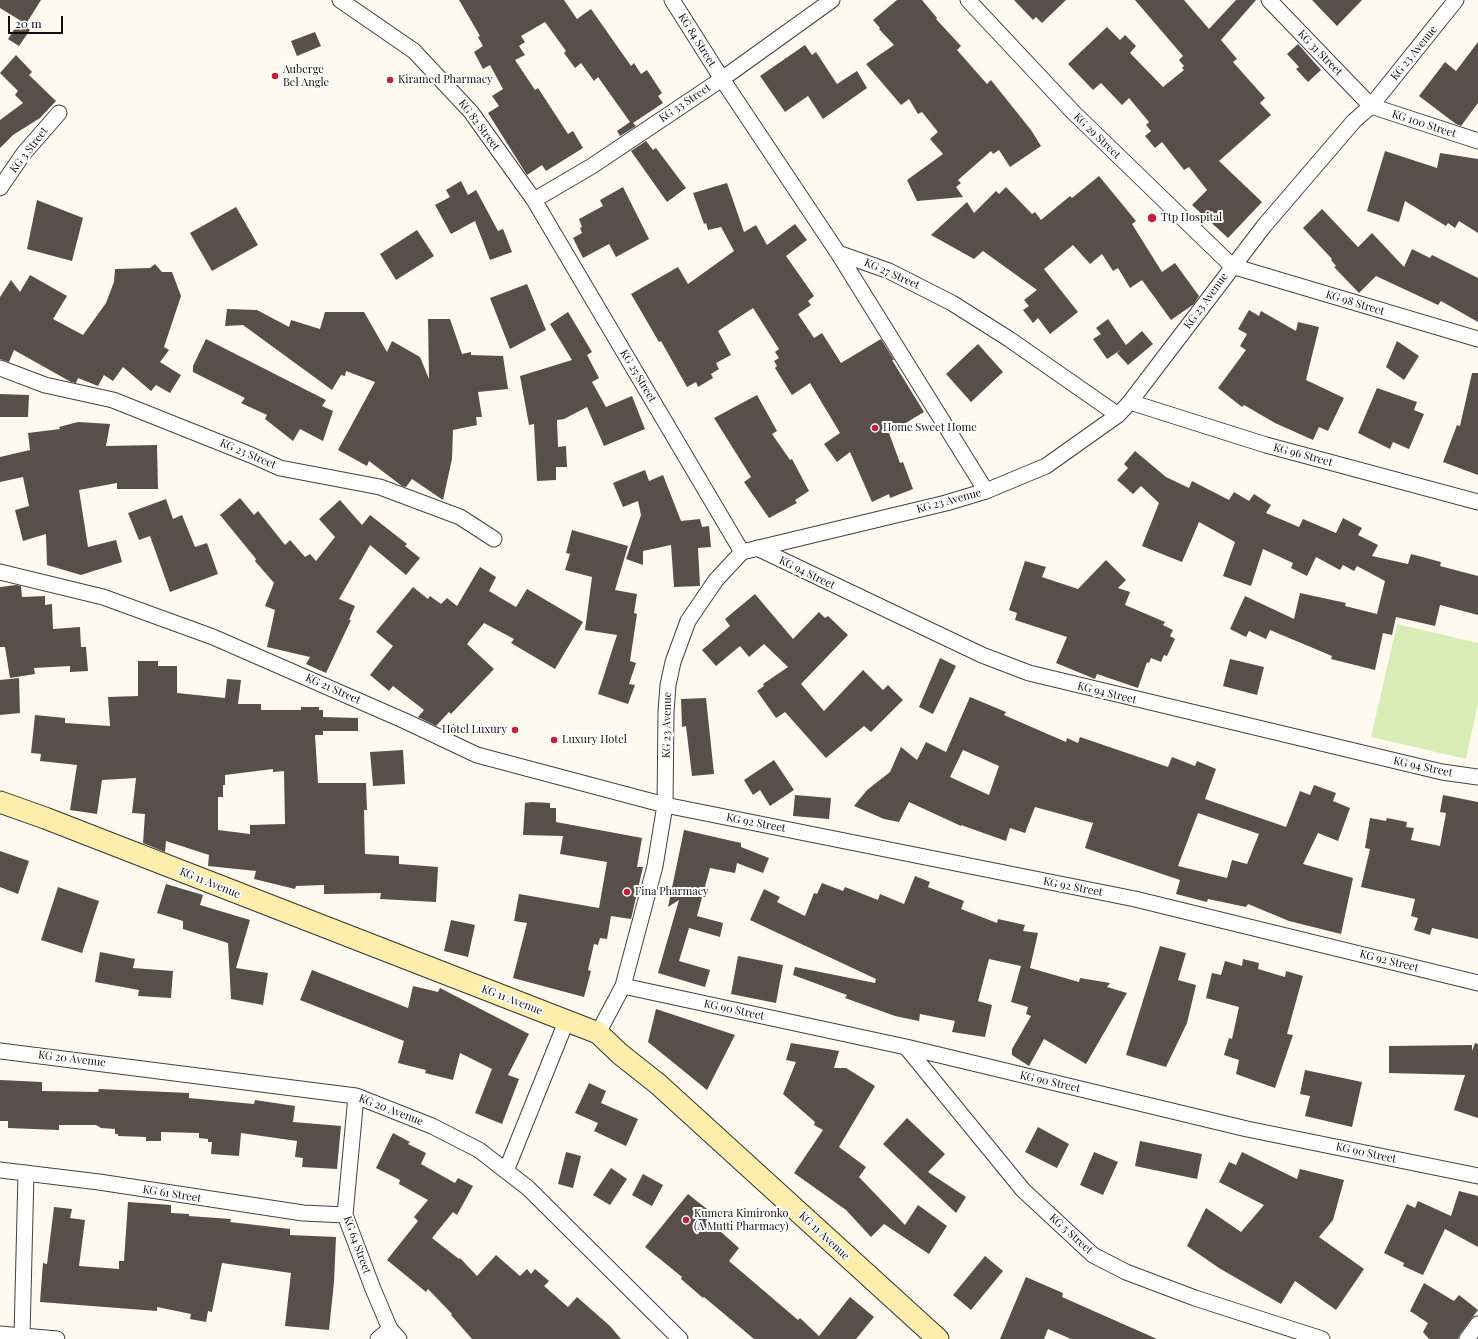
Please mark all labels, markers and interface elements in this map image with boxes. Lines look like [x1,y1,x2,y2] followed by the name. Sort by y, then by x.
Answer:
[10,8,65,34] scale bar
[675,11,719,69] street label: KG 84 Street
[15,15,42,31] text: 20 m
[1388,23,1440,83] street label: KG 23 Avenue
[1295,27,1345,79] street label: KG 31 Street
[283,63,329,89] place label: Auberge Bel Angle
[270,71,280,81] marker: Auberge Bel Angle
[398,73,493,87] place label: Kiramed Pharmacy
[385,75,395,85] marker: Kiramed Pharmacy
[657,81,713,125] street label: KG 33 Street
[456,97,502,153] street label: KG 82 Street
[1390,107,1458,141] street label: KG 100 Street
[1071,110,1123,162] street label: KG 29 Street
[7,125,51,175] street label: KG 3 Street
[1161,211,1222,225] place label: Ttp Hospital
[1146,212,1158,224] marker: Ttp Hospital
[862,256,922,292] street label: KG 27 Street
[1181,270,1231,332] street label: KG 23 Avenue
[1324,288,1386,318] street label: KG 98 Street
[617,347,659,405] street label: KG 25 Street
[883,421,977,435] place label: Home Sweet Home
[870,423,880,433] marker: Home Sweet Home
[218,436,278,472] street label: KG 23 Street
[1272,441,1334,469] street label: KG 96 Street
[915,486,983,516] street label: KG 23 Avenue
[777,554,837,592] street label: KG 94 Street
[303,671,363,707] street label: KG 21 Street
[1076,679,1138,707] street label: KG 94 Street
[660,692,674,758] street label: KG 23 Avenue
[442,723,507,737] place label: Hôtel Luxury
[510,725,520,735] marker: Hôtel Luxury
[562,733,627,747] place label: Luxury Hotel
[549,735,559,745] marker: Luxury Hotel
[1392,754,1454,780] street label: KG 94 Street
[725,811,787,835] street label: KG 92 Street
[178,865,242,901] street label: KG 11 Avenue
[1042,875,1104,899] street label: KG 92 Street
[635,885,709,899] place label: Fina Pharmacy
[622,887,632,897] marker: Fina Pharmacy
[1358,947,1420,975] street label: KG 92 Street
[480,982,544,1018] street label: KG 11 Avenue
[703,997,765,1023] street label: KG 90 Street
[37,1048,107,1070] street label: KG 20 Avenue
[1019,1069,1081,1095] street label: KG 90 Street
[357,1092,425,1128] street label: KG 20 Avenue
[1335,1140,1397,1166] street label: KG 90 Street
[142,1183,202,1205] street label: KG 61 Street
[694,1207,789,1233] place label: Kumera Kimironko (A Mutti Pharmacy)
[796,1209,852,1263] street label: KG 11 Avenue
[1047,1211,1095,1257] street label: KG 5 Street
[340,1214,374,1276] street label: KG 64 Street
[681,1215,691,1225] marker: Kumera Kimironko (A Mutti Pharmacy)

